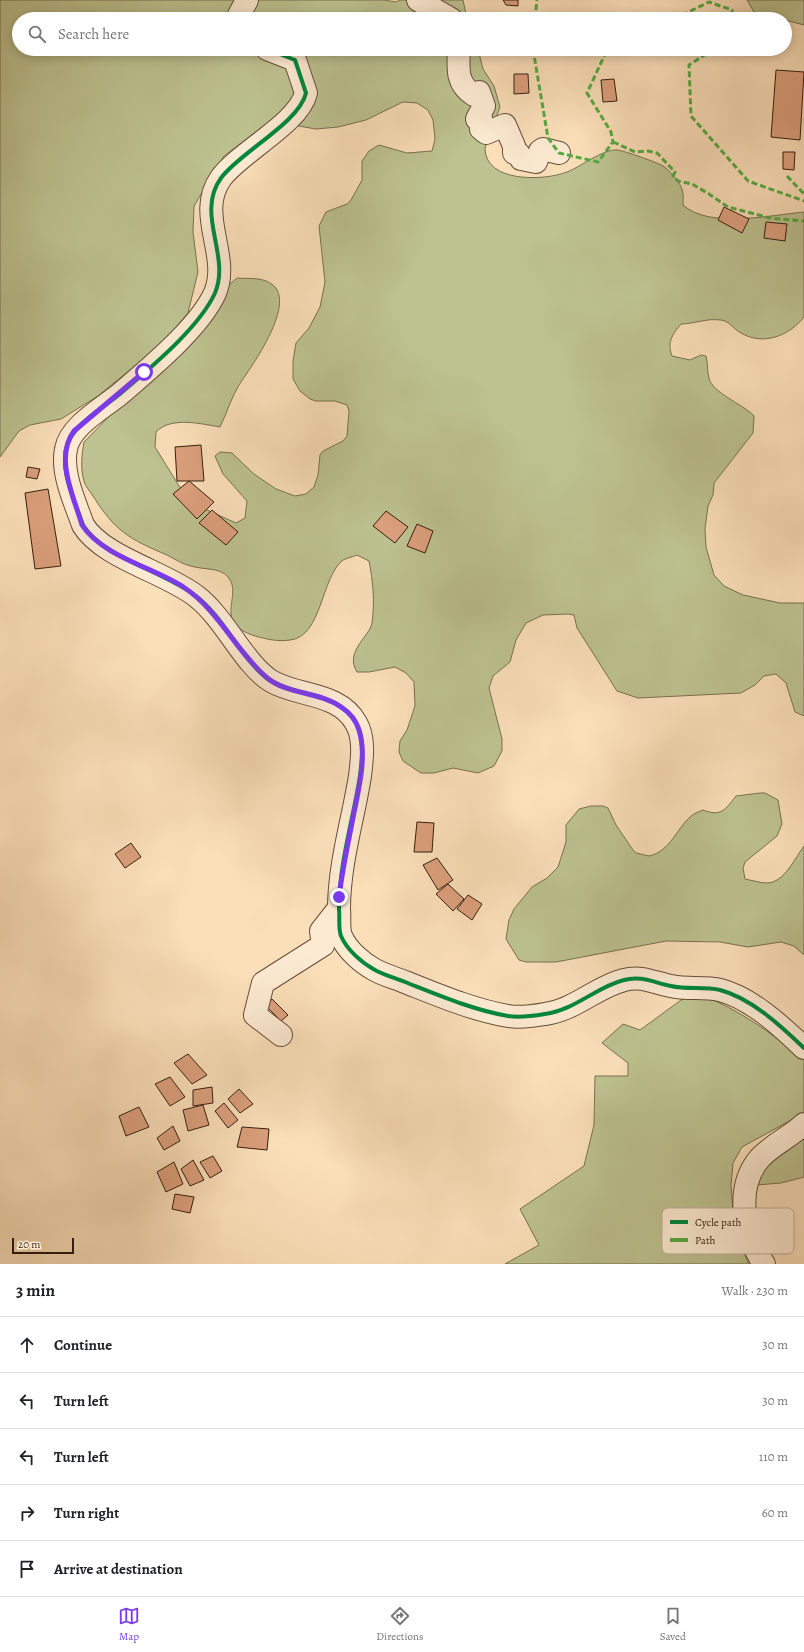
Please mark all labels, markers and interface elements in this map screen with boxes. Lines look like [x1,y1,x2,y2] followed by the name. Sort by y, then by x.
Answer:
[12,12,792,56] search box
[26,23,48,45] icon: search
[58,24,129,44] text: Search here
[135,363,153,381] route start
[330,888,348,906] route end
[662,1208,794,1254] legend
[695,1215,742,1230] text: Cycle path
[695,1233,716,1248] text: Path
[12,1236,74,1255] scale bar
[18,1237,40,1252] text: 20 m
[16,1279,55,1302] text: 3 min
[722,1282,788,1299] text: Walk · 230 m
[16,1334,38,1356] icon: ahead
[54,1335,112,1355] text: Continue
[762,1336,788,1353] text: 30 m
[16,1390,38,1412] icon: left
[54,1391,109,1411] text: Turn left
[762,1392,788,1409] text: 30 m
[16,1446,38,1468] icon: left
[54,1447,109,1467] text: Turn left
[759,1448,788,1465] text: 110 m
[16,1502,38,1524] icon: right
[54,1503,119,1523] text: Turn right
[762,1504,788,1521] text: 60 m
[16,1558,38,1580] icon: arrive
[54,1559,183,1579] text: Arrive at destination
[118,1605,140,1644] tab: Map
[376,1605,424,1644] tab: Directions
[660,1605,686,1644] tab: Saved

